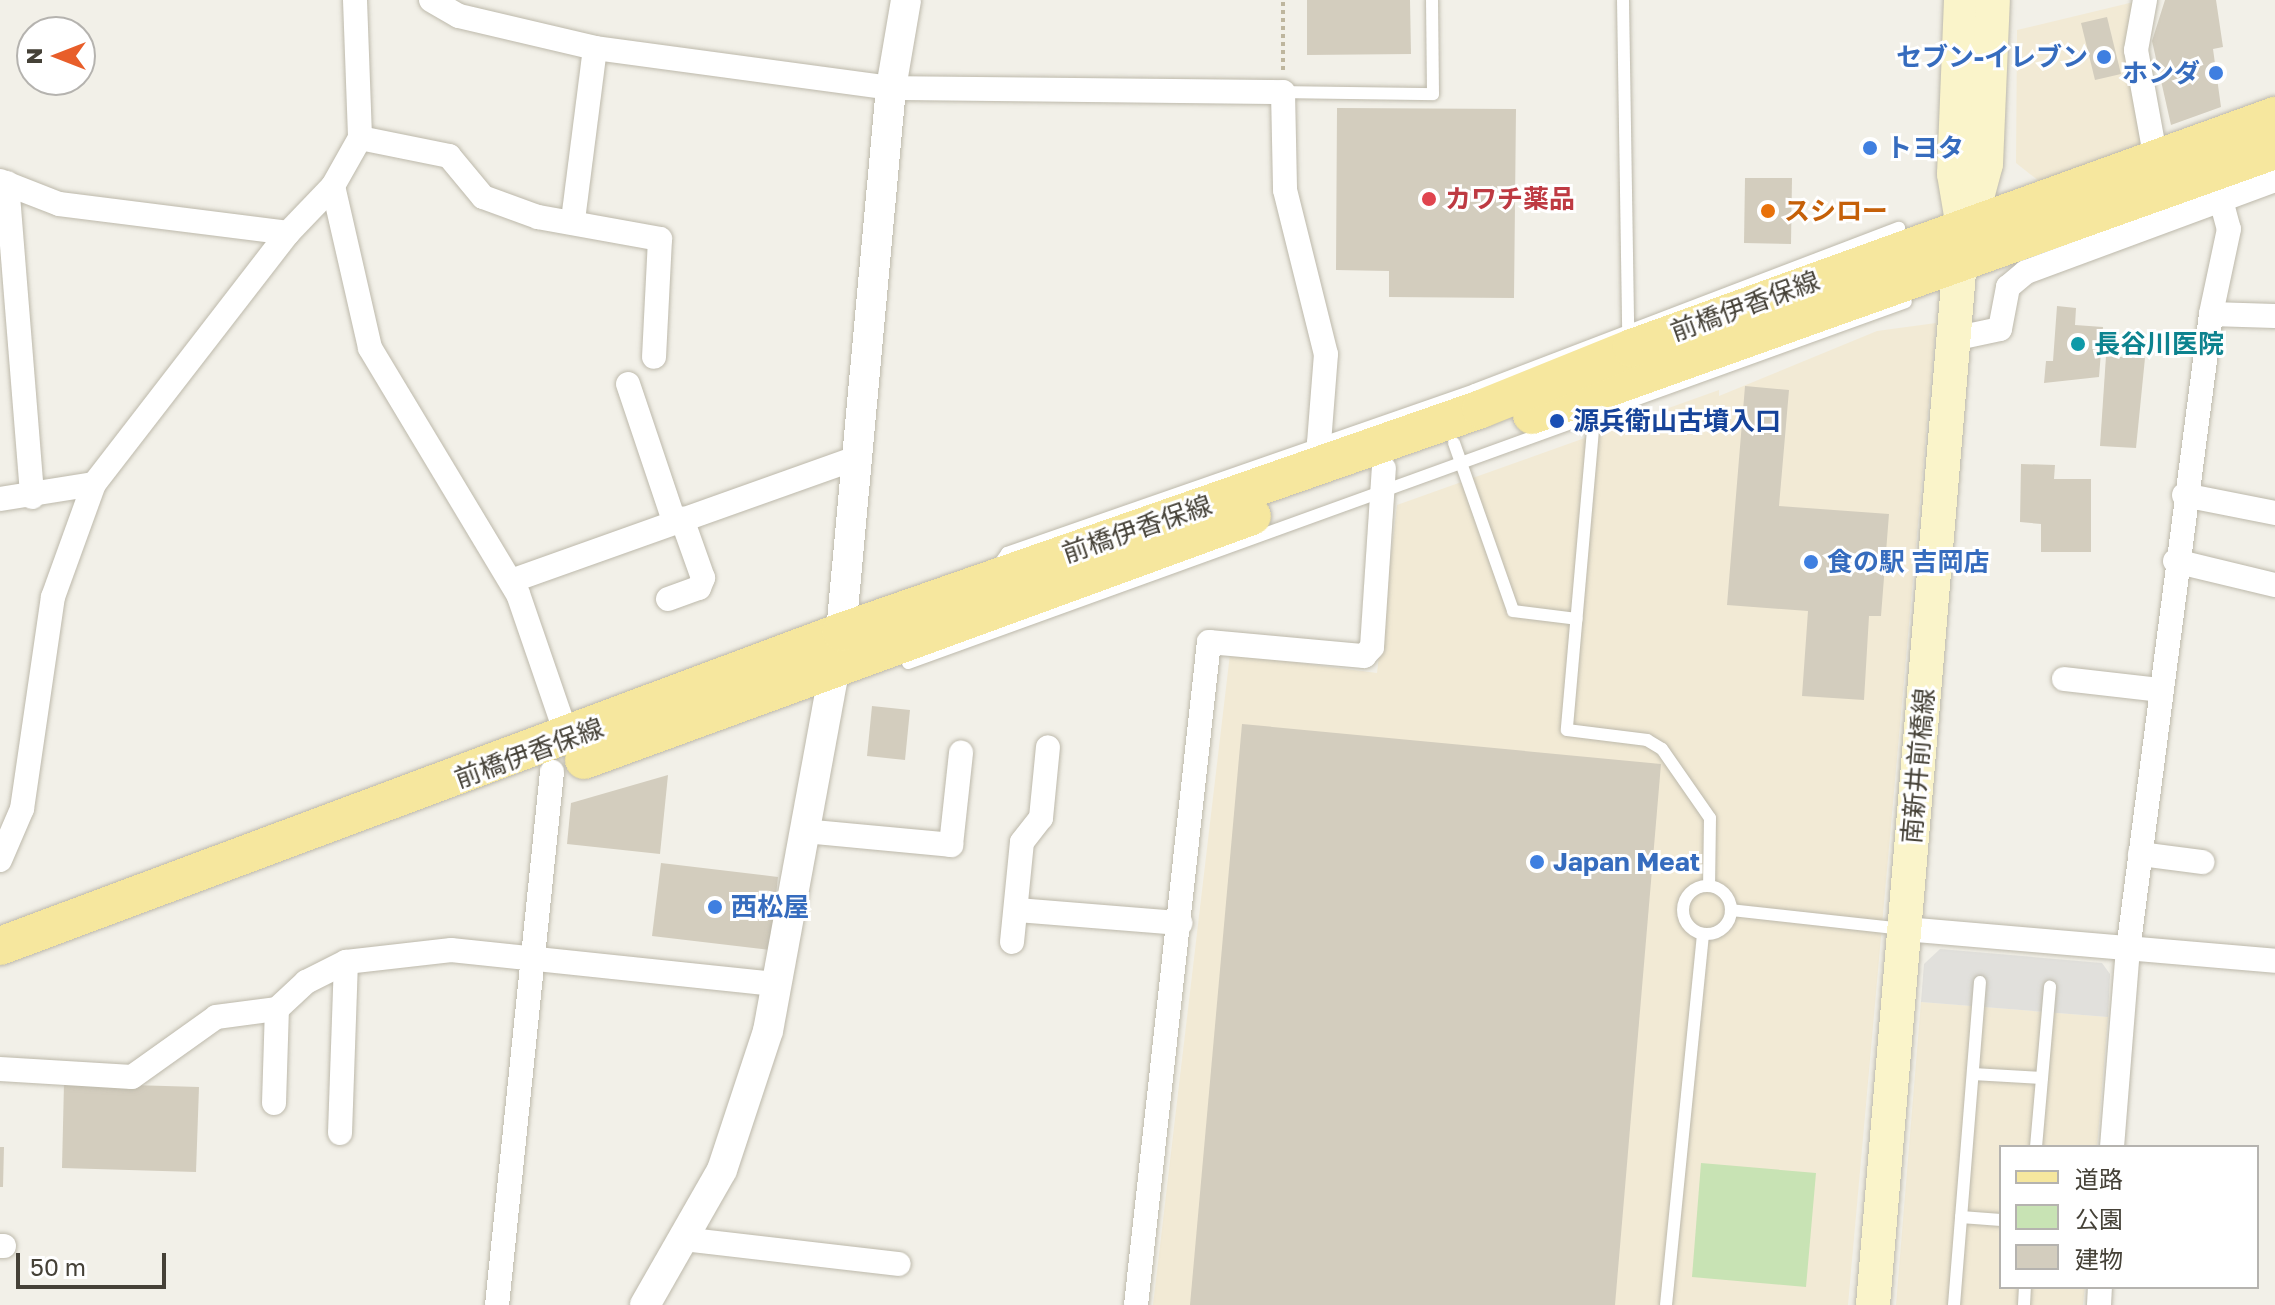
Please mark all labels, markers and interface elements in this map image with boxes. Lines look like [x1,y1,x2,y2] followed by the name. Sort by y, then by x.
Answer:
[16,16,96,96] north arrow
[1896,41,2088,73] place label: セブン-イレブン
[20,48,47,64] text: N
[2095,48,2113,66] marker: セブン-イレブン
[2122,57,2200,89] place label: ホンダ
[2207,64,2225,82] marker: ホンダ
[1886,132,1964,164] place label: トヨタ
[1861,139,1879,157] marker: トヨタ
[1445,183,1575,215] place label: カワチ薬品
[1420,190,1438,208] marker: カワチ薬品
[1784,195,1888,227] place label: スシロー
[1759,202,1777,220] marker: スシロー
[1666,265,1824,347] street label: 前橋伊香保線
[2094,328,2224,360] place label: 長谷川医院
[2069,335,2087,353] marker: 長谷川医院
[1573,405,1781,437] place label: 源兵衛山古墳入口
[1548,412,1566,430] marker: 源兵衛山古墳入口
[1058,489,1216,569] street label: 前橋伊香保線
[1827,546,1989,578] place label: 食の駅 吉岡店
[1802,553,1820,571] marker: 食の駅 吉岡店
[1896,687,1940,845] street label: 南新井前橋線
[450,712,608,794] street label: 前橋伊香保線
[1553,846,1700,878] place label: Japan Meat
[1528,853,1546,871] marker: Japan Meat
[731,891,809,923] place label: 西松屋
[706,898,724,916] marker: 西松屋
[1999,1145,2259,1289] legend
[2075,1164,2123,1193] text: 道路
[2075,1204,2123,1233] text: 公園
[20,1237,170,1287] scale bar
[2075,1244,2123,1273] text: 建物
[30,1252,86,1281] text: 50 m

